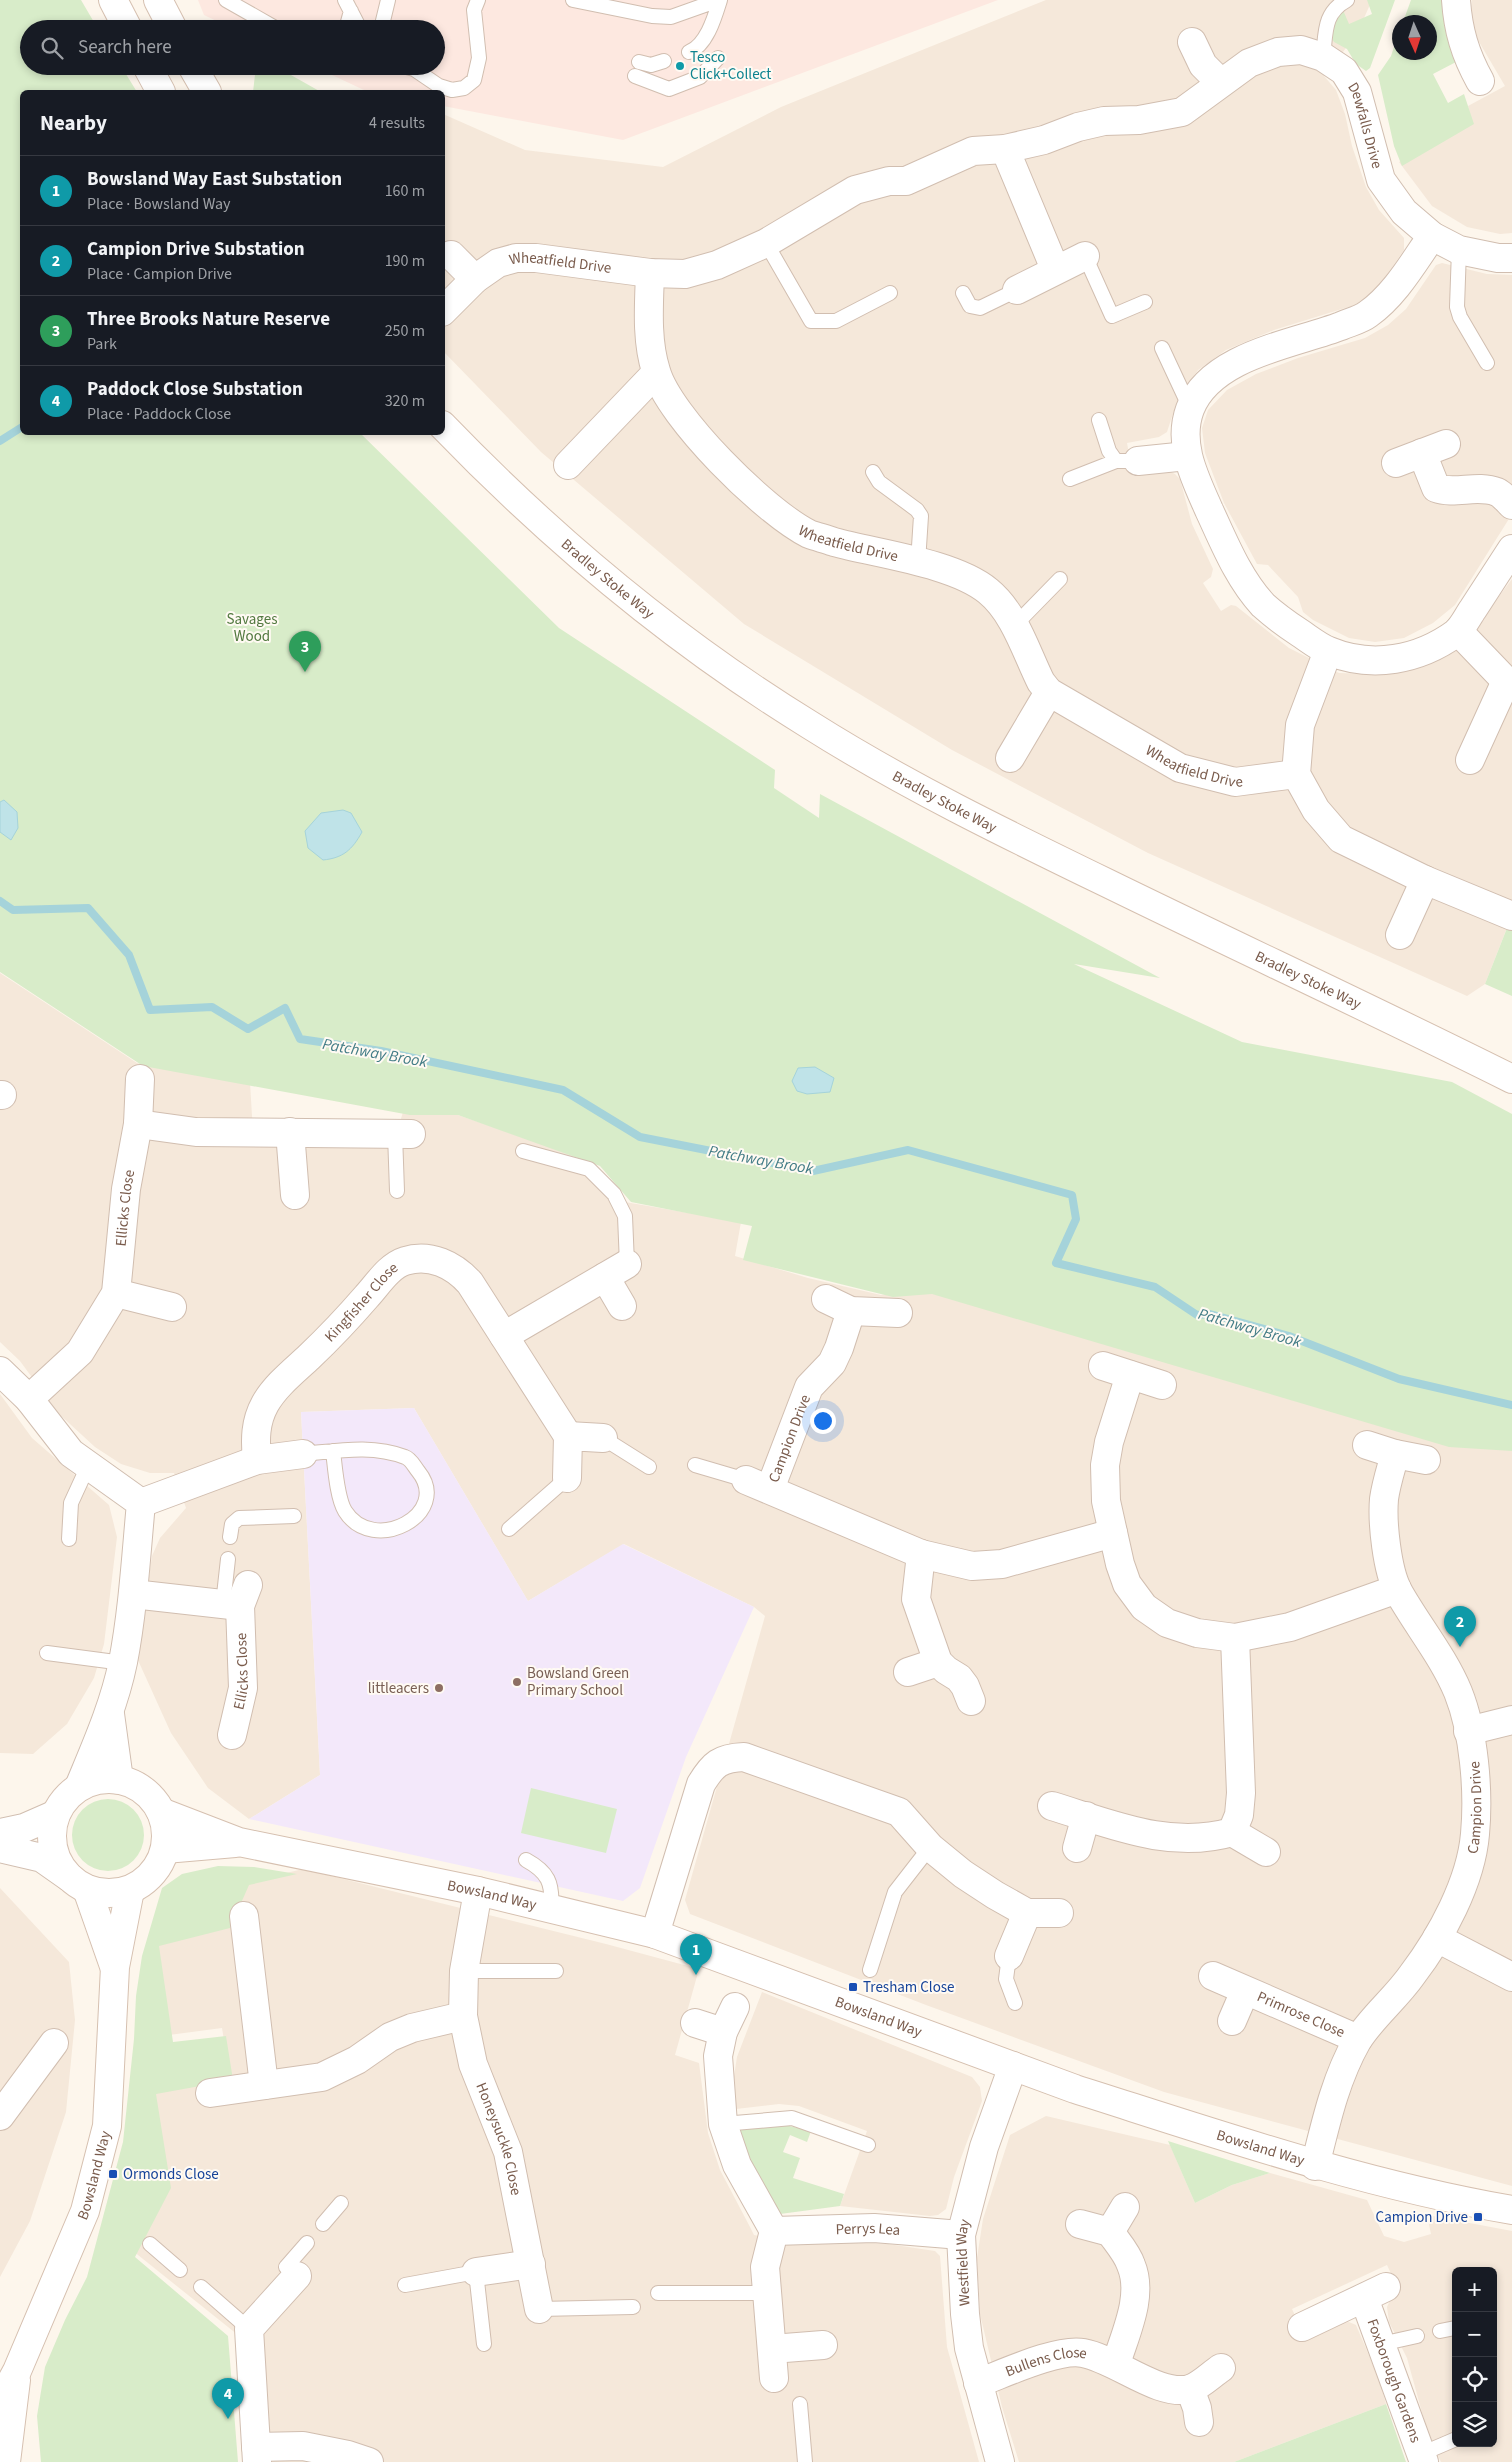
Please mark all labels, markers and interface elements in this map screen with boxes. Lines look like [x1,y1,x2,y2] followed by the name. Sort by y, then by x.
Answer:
[1392,15,1437,60] north arrow
[20,20,445,75] search box
[38,34,66,62] icon: search
[78,34,172,61] text: Search here
[690,47,771,85] place label: Tesco Click+Collect
[674,60,686,72] marker: Tesco Click+Collect
[1342,78,1387,171] street label: Dewfalls Drive
[40,108,107,138] text: Nearby
[369,112,425,134] text: 4 results
[87,166,342,193] text: Bowsland Way East Substation
[52,180,60,202] text: 1
[385,180,425,202] text: 160 m
[87,193,231,215] text: Place · Bowsland Way
[87,236,305,263] text: Campion Drive Substation
[507,247,613,279] street label: Wheatfield Drive
[52,250,60,272] text: 2
[385,250,425,272] text: 190 m
[87,263,232,285] text: Place · Campion Drive
[87,306,330,333] text: Three Brooks Nature Reserve
[52,320,60,342] text: 3
[385,320,425,342] text: 250 m
[87,333,117,355] text: Park
[87,376,303,403] text: Paddock Close Substation
[52,390,60,412] text: 4
[385,390,425,412] text: 320 m
[87,403,231,425] text: Place · Paddock Close
[794,520,900,567] street label: Wheatfield Drive
[556,534,658,624] street label: Bradley Stoke Way
[227,609,277,647] park label: Savages Wood
[289,631,321,672] pin: 3
[1141,740,1244,793] street label: Wheatfield Drive
[888,766,1000,838] street label: Bradley Stoke Way
[1252,946,1365,1015] street label: Bradley Stoke Way
[321,1033,429,1073] water label: Patchway Brook
[707,1140,815,1180] water label: Patchway Brook
[111,1168,140,1247] street label: Ellicks Close
[320,1258,403,1347] street label: Kingfisher Close
[1196,1303,1304,1353] water label: Patchway Brook
[763,1392,816,1486] street label: Campion Drive
[810,1408,836,1434] your location
[1444,1606,1476,1647] pin: 2
[228,1632,254,1712] street label: Ellicks Close
[527,1663,629,1701] place label: Bowsland Green Primary School
[511,1676,523,1688] marker: Bowsland Green Primary School
[368,1678,429,1699] place label: littleacers
[433,1682,445,1694] marker: littleacers
[1462,1760,1487,1856] street label: Campion Drive
[445,1875,539,1916] street label: Bowsland Way
[680,1934,712,1975] pin: 1
[863,1977,955,1998] place label: Tresham Close
[847,1981,859,1993] marker: Tresham Close
[1254,1986,1348,2043] street label: Primrose Close
[832,1991,925,2043] street label: Bowsland Way
[470,2080,526,2197] street label: Honeysuckle Close
[1214,2125,1307,2171] street label: Bowsland Way
[72,2129,116,2223] street label: Bowsland Way
[123,2164,219,2185] place label: Ormonds Close
[107,2168,119,2180] marker: Ormonds Close
[1376,2207,1468,2228] place label: Campion Drive
[1472,2211,1484,2223] marker: Campion Drive
[951,2217,976,2306] street label: Westfield Way
[835,2218,901,2241] street label: Perrys Lea
[1452,2267,1497,2447] map controls
[1452,2267,1497,2312] button: +
[1452,2312,1497,2357] button: −
[1361,2316,1426,2446] street label: Foxborough Gardens
[1002,2342,1089,2382] street label: Bullens Close
[1452,2357,1497,2402] button: locate
[212,2378,244,2419] pin: 4
[1452,2402,1497,2447] button: layers

